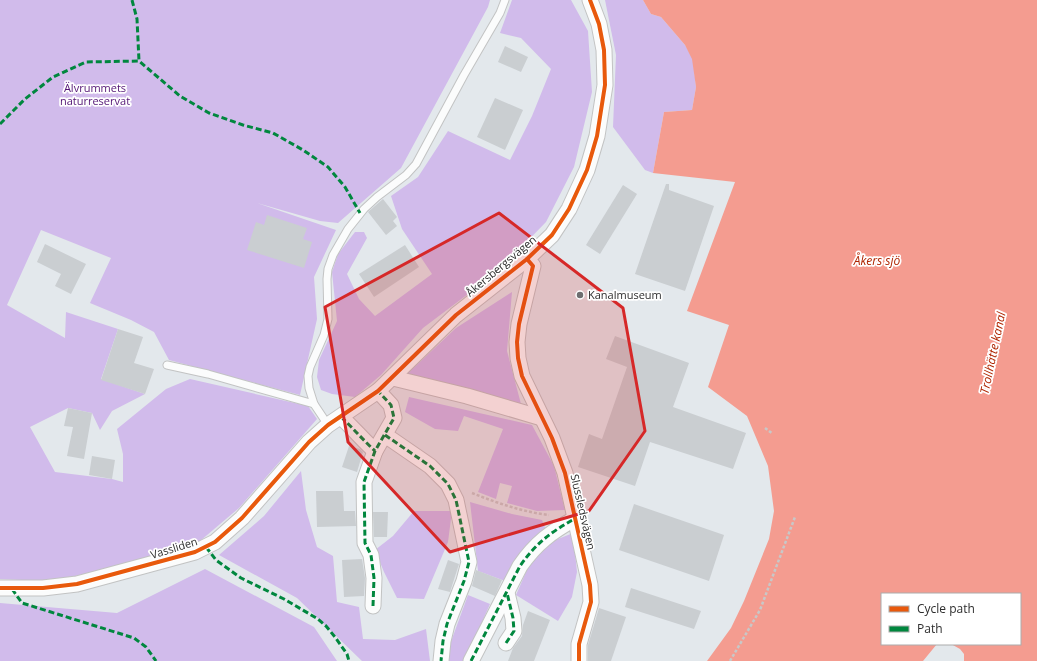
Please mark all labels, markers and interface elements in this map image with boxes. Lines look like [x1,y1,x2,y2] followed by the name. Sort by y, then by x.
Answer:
[60,80,130,108] park label: Älvrummets naturreservat
[462,232,539,300] street label: Åkersbergsvägen
[853,252,901,269] water label: Åkers sjö
[588,287,662,302] place label: Kanalmuseum
[575,290,585,300] marker: Kanalmuseum
[976,309,1010,396] water label: Trollhätte kanal
[567,472,600,551] street label: Slussledsvägen
[149,533,199,562] street label: Vassliden
[881,593,1021,645] legend
[917,600,975,617] text: Cycle path
[917,620,943,637] text: Path

